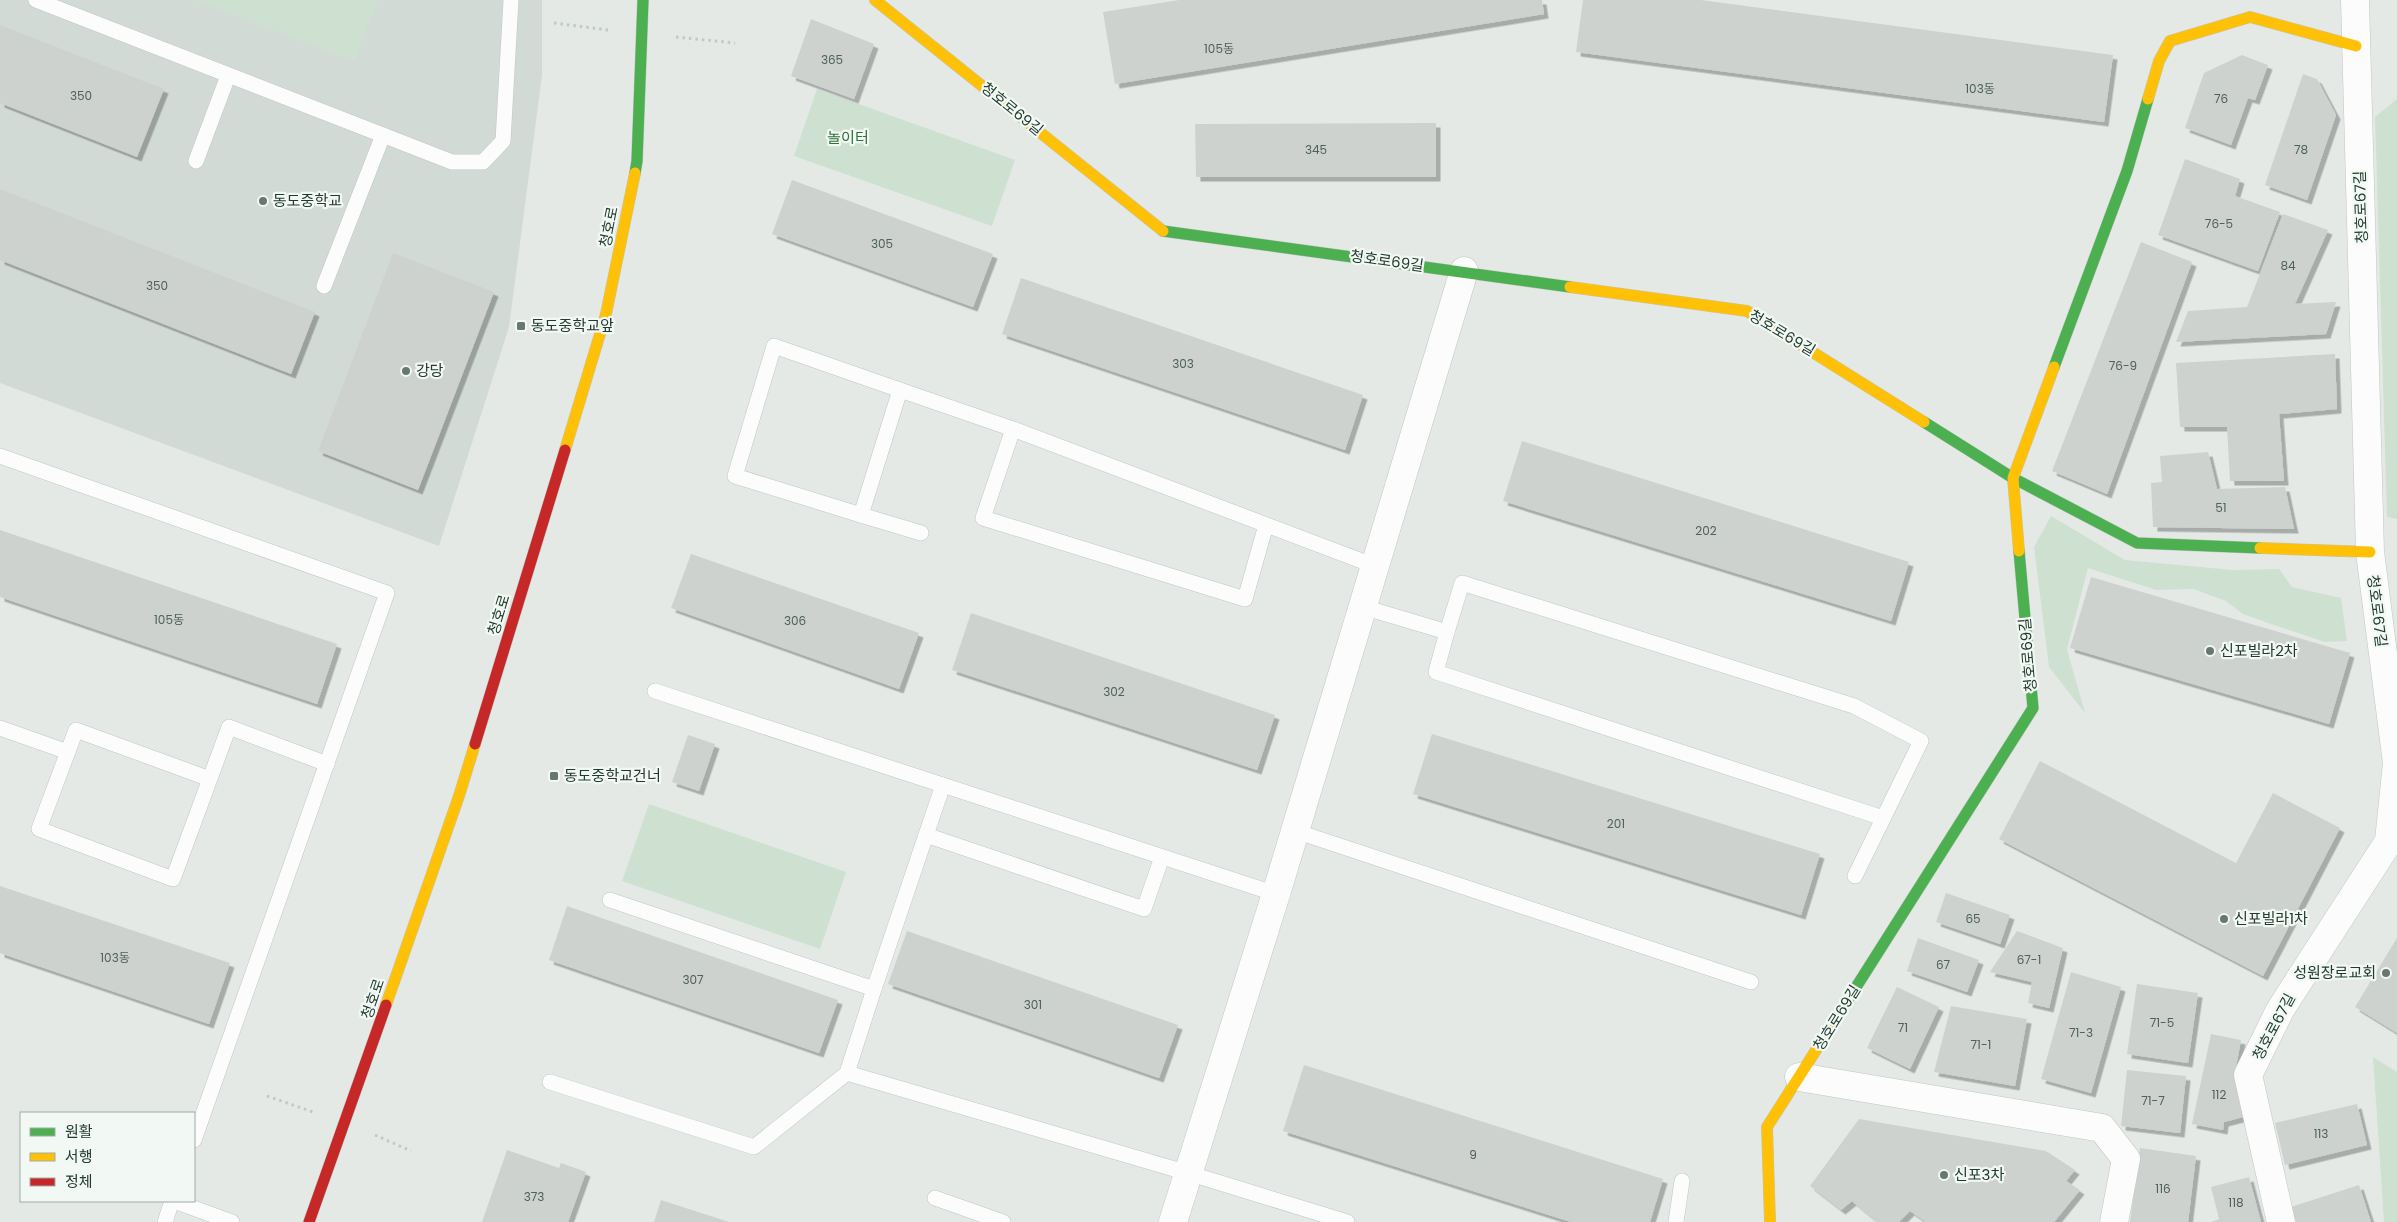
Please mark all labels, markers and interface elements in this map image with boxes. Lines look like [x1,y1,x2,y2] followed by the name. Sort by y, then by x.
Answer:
[1204,40,1234,57] house number: 105동
[821,51,843,68] house number: 365
[977,77,1048,140] street label: 청호로69길
[1965,80,1995,97] house number: 103동
[70,87,92,104] house number: 350
[2214,90,2228,107] house number: 76
[827,127,869,148] park label: 놀이터
[1305,141,1327,158] house number: 345
[2294,141,2308,158] house number: 78
[2349,170,2372,244] street label: 청호로67길
[273,190,342,211] place label: 동도중학교
[257,195,269,207] marker: 동도중학교
[594,205,623,249] street label: 청호로
[2205,215,2233,232] house number: 76-5
[871,235,893,252] house number: 305
[1349,245,1425,276] street label: 청호로69길
[2280,257,2296,274] house number: 84
[146,277,168,294] house number: 350
[1745,304,1819,361] street label: 청호로69길
[531,315,614,336] place label: 동도중학교앞
[515,320,527,332] marker: 동도중학교앞
[1172,355,1194,372] house number: 303
[2109,357,2137,374] house number: 76-9
[416,360,444,381] place label: 강당
[400,365,412,377] marker: 강당
[2215,499,2227,516] house number: 51
[1695,522,1717,539] house number: 202
[2363,573,2392,648] street label: 청호로67길
[482,592,515,638] street label: 청호로
[154,611,184,628] house number: 105동
[784,612,806,629] house number: 306
[2014,617,2041,693] street label: 청호로69길
[2220,640,2298,661] place label: 신포빌라2차
[2204,645,2216,657] marker: 신포빌라2차
[1103,683,1125,700] house number: 302
[564,765,661,786] place label: 동도중학교건너
[548,770,560,782] marker: 동도중학교건너
[1607,815,1625,832] house number: 201
[2234,908,2308,929] place label: 신포빌라1차
[1965,910,1981,927] house number: 65
[2218,913,2230,925] marker: 신포빌라1차
[100,949,130,966] house number: 103동
[2017,951,2041,968] house number: 67-1
[1936,956,1951,973] house number: 67
[2293,962,2376,983] place label: 성원장로교회
[2380,967,2392,979] marker: 성원장로교회
[682,971,704,988] house number: 307
[356,976,389,1022] street label: 청호로
[1808,981,1865,1055] street label: 청호로69길
[2247,990,2300,1064] street label: 청호로67길
[1024,996,1042,1013] house number: 301
[2150,1014,2174,1031] house number: 71-5
[1898,1019,1908,1036] house number: 71
[2069,1024,2093,1041] house number: 71-3
[1971,1036,1991,1053] house number: 71-1
[2212,1086,2226,1103] house number: 112
[2141,1092,2165,1109] house number: 71-7
[20,1112,195,1202] legend
[65,1121,93,1142] text: 원활
[2314,1125,2328,1142] house number: 113
[65,1146,93,1167] text: 서행
[1469,1146,1477,1163] house number: 9
[1954,1164,2004,1185] place label: 신포3차
[1938,1169,1950,1181] marker: 신포3차
[65,1171,93,1192] text: 정체
[2155,1180,2171,1197] house number: 116
[524,1188,544,1205] house number: 373
[2228,1194,2244,1211] house number: 118

